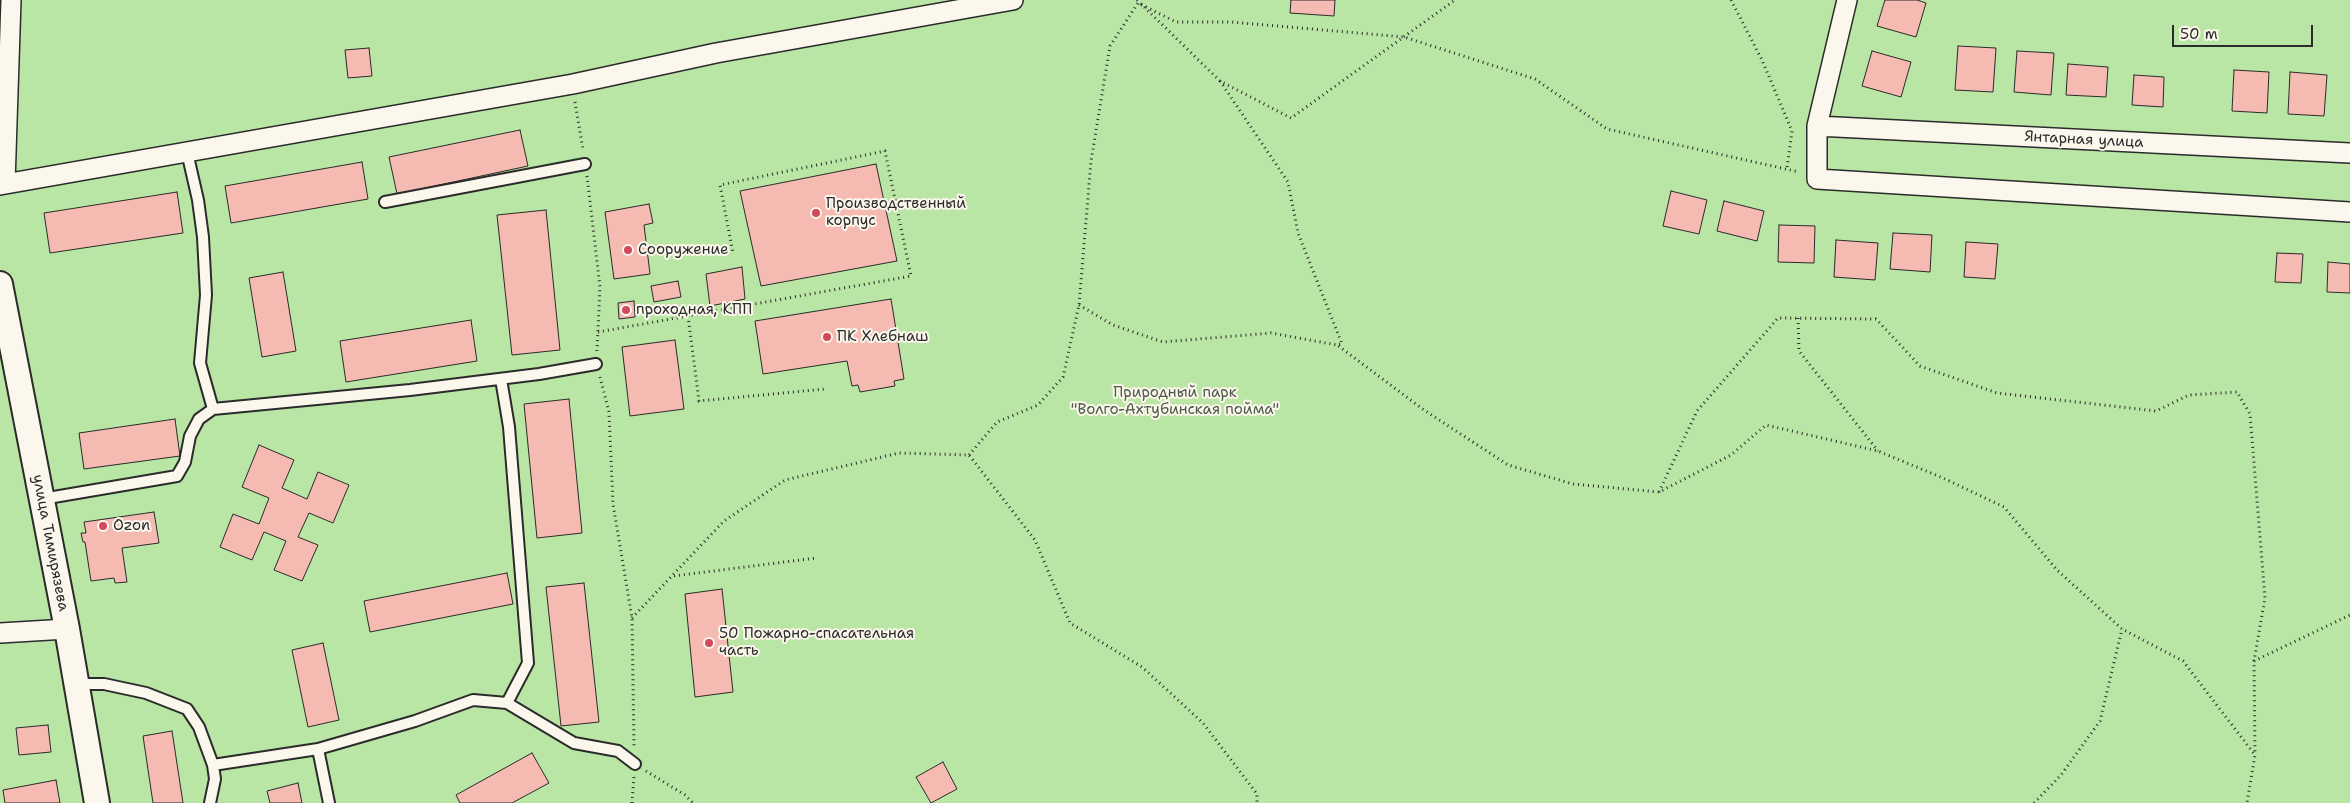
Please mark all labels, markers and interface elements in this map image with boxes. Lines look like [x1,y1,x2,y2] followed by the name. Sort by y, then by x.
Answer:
[2175,15,2316,47] scale bar
[2180,24,2218,44] text: 50 m
[2024,128,2144,152] street label: Янтарная улица
[826,195,966,230] place label: Производственный корпус
[810,207,822,219] marker: Производственный корпус
[638,241,729,259] place label: Сооружение
[622,244,634,256] marker: Сооружение
[636,301,752,319] place label: проходная, КПП
[620,304,632,316] marker: проходная, КПП
[837,328,928,346] place label: ПК Хлебнаш
[821,331,833,343] marker: ПК Хлебнаш
[1071,384,1279,419] park label: Природный парк "Волго-Ахтубинская пойма"
[28,473,72,613] street label: улица Тимирязева
[113,517,150,535] place label: Ozon
[97,520,109,532] marker: Ozon
[719,625,914,660] place label: 50 Пожарно-спасательная часть
[703,637,715,649] marker: 50 Пожарно-спасательная часть

